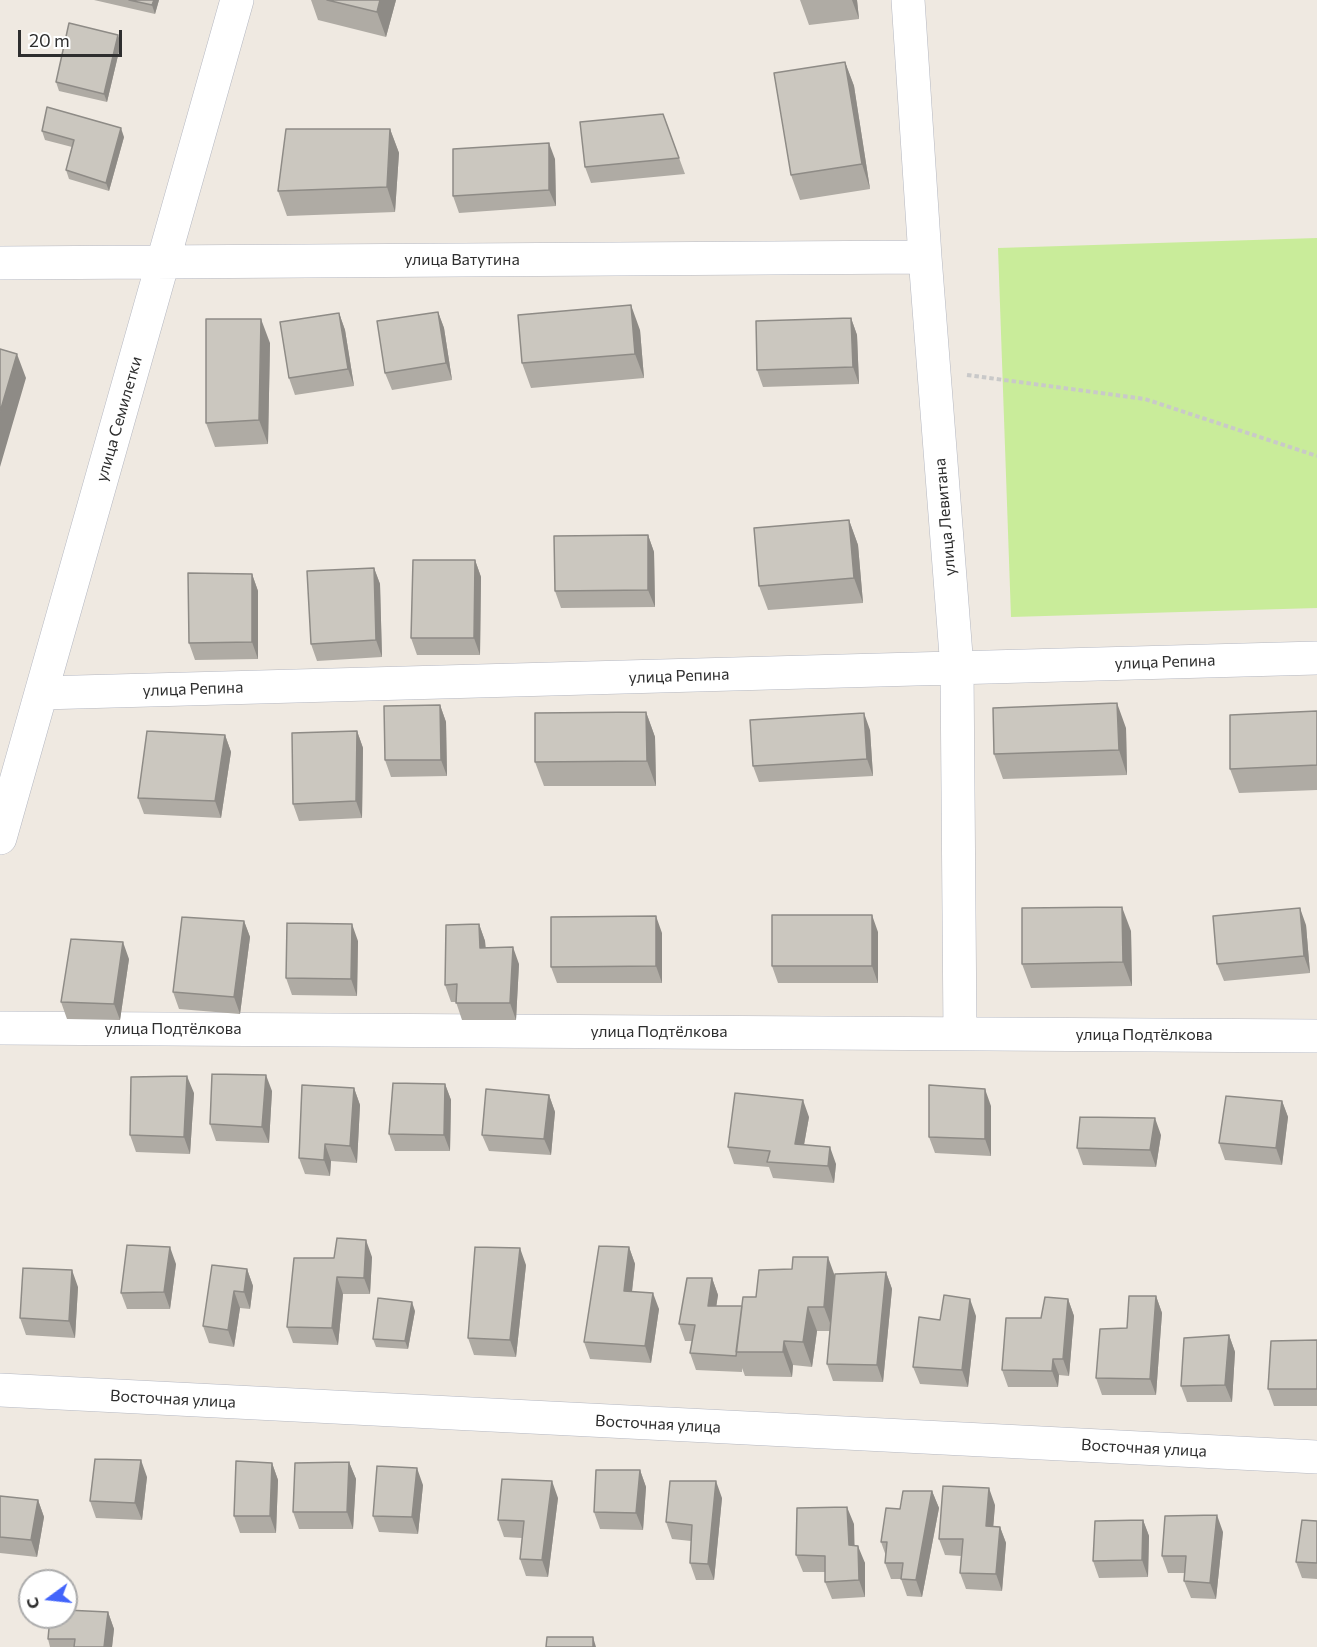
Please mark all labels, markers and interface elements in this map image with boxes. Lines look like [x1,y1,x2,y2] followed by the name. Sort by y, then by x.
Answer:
[21,18,124,56] scale bar
[29,29,70,51] text: 20 m
[404,250,520,270] street label: улица Ватутина
[92,354,146,484] street label: улица Семилетки
[930,457,960,577] street label: улица Левитана
[1114,651,1216,673] street label: улица Репина
[628,665,730,687] street label: улица Репина
[142,678,244,700] street label: улица Репина
[104,1019,242,1039] street label: улица Подтёлкова
[590,1022,728,1042] street label: улица Подтёлкова
[1075,1025,1213,1045] street label: улица Подтёлкова
[110,1386,236,1412] street label: Восточная улица
[595,1411,721,1437] street label: Восточная улица
[1081,1435,1207,1461] street label: Восточная улица
[18,1569,78,1629] north arrow
[21,1596,43,1611] text: С

